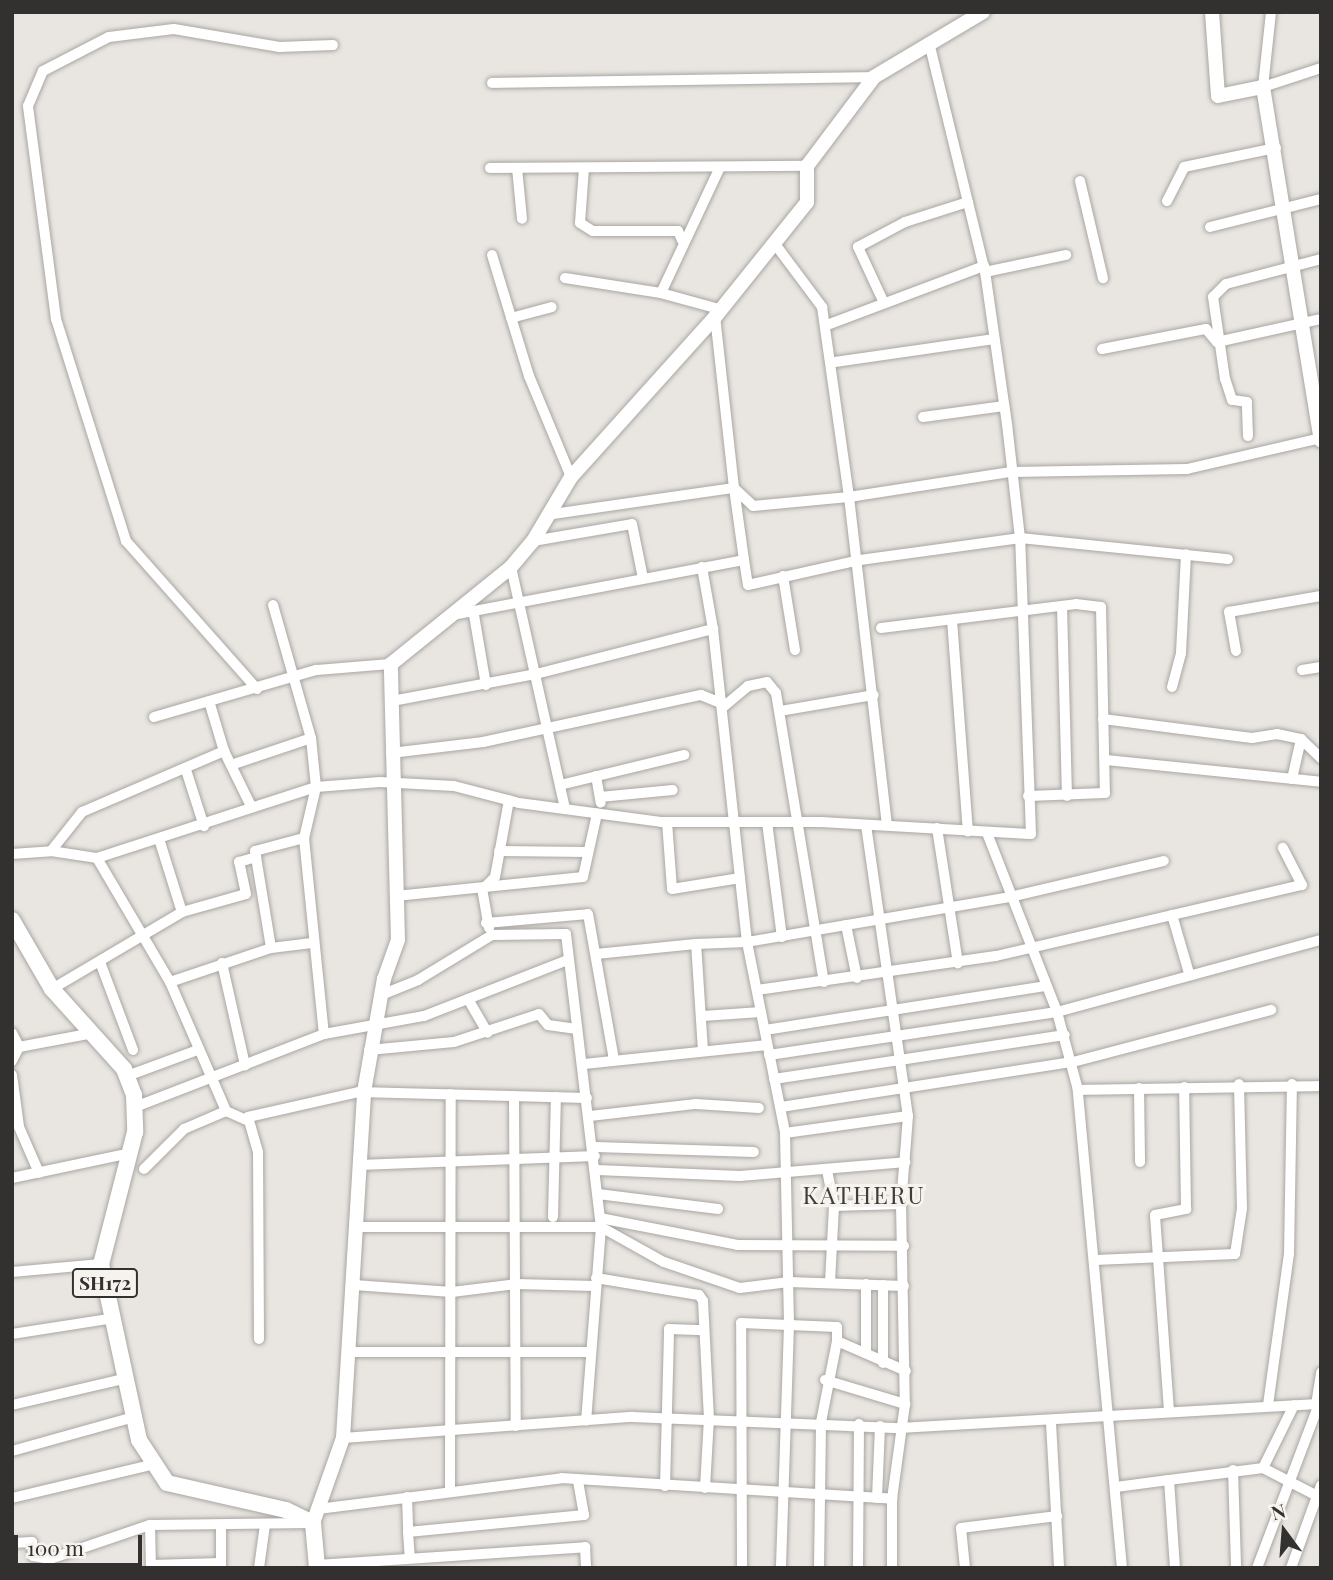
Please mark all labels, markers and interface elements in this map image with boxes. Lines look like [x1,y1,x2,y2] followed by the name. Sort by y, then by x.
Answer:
[803,1181,925,1209] district label: KATHERU
[72,1268,138,1298] road number: SH172
[1249,1496,1319,1566] north arrow
[1268,1496,1288,1525] text: N
[18,1520,145,1564] scale bar
[27,1533,84,1561] text: 100 m

